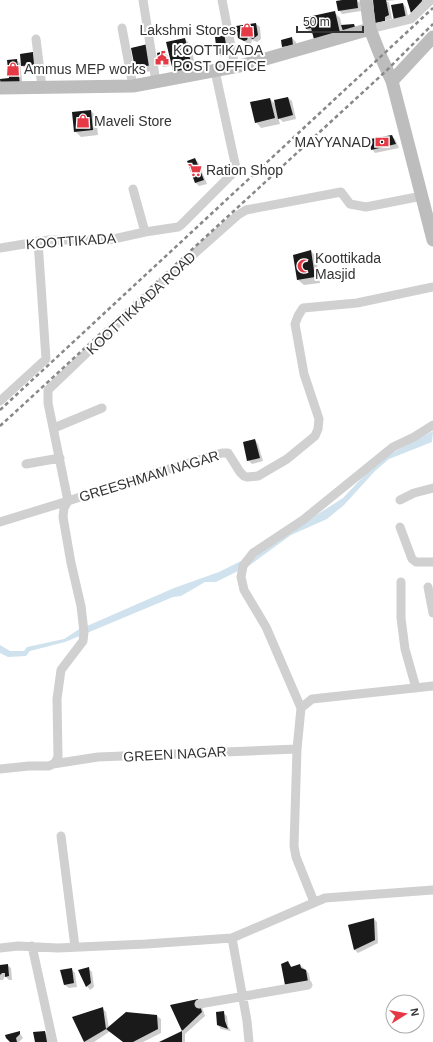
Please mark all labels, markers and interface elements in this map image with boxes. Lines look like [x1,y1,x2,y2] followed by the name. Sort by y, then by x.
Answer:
[297,8,363,34] scale bar
[303,15,330,29] text: 50 m
[140,22,236,38] place label: Lakshmi Stores
[239,22,255,38] shop icon: Lakshmi Stores
[173,42,266,74] place label: KOOTTIKADA POST OFFICE
[154,50,170,66] public building icon: KOOTTIKADA POST OFFICE
[5,61,21,77] shop icon: Ammus MEP works
[24,61,146,77] place label: Ammus MEP works
[75,113,91,129] shop icon: Maveli Store
[94,113,172,129] place label: Maveli Store
[295,134,371,150] place label: MAYYANAD
[374,134,390,150] bank icon: MAYYANAD
[187,162,203,178] supermarket icon: Ration Shop
[206,162,283,178] place label: Ration Shop
[25,230,117,252] street label: KOOTTIKADA
[83,248,199,358] street label: KOOTTIKKADA ROAD
[315,250,381,282] place label: Koottikada Masjid
[296,258,312,274] mosque icon: Koottikada Masjid
[77,447,221,505] street label: GREESHMAM NAGAR
[123,743,227,765] street label: GREEN NAGAR
[385,994,425,1034] north arrow
[408,1007,421,1017] text: N

